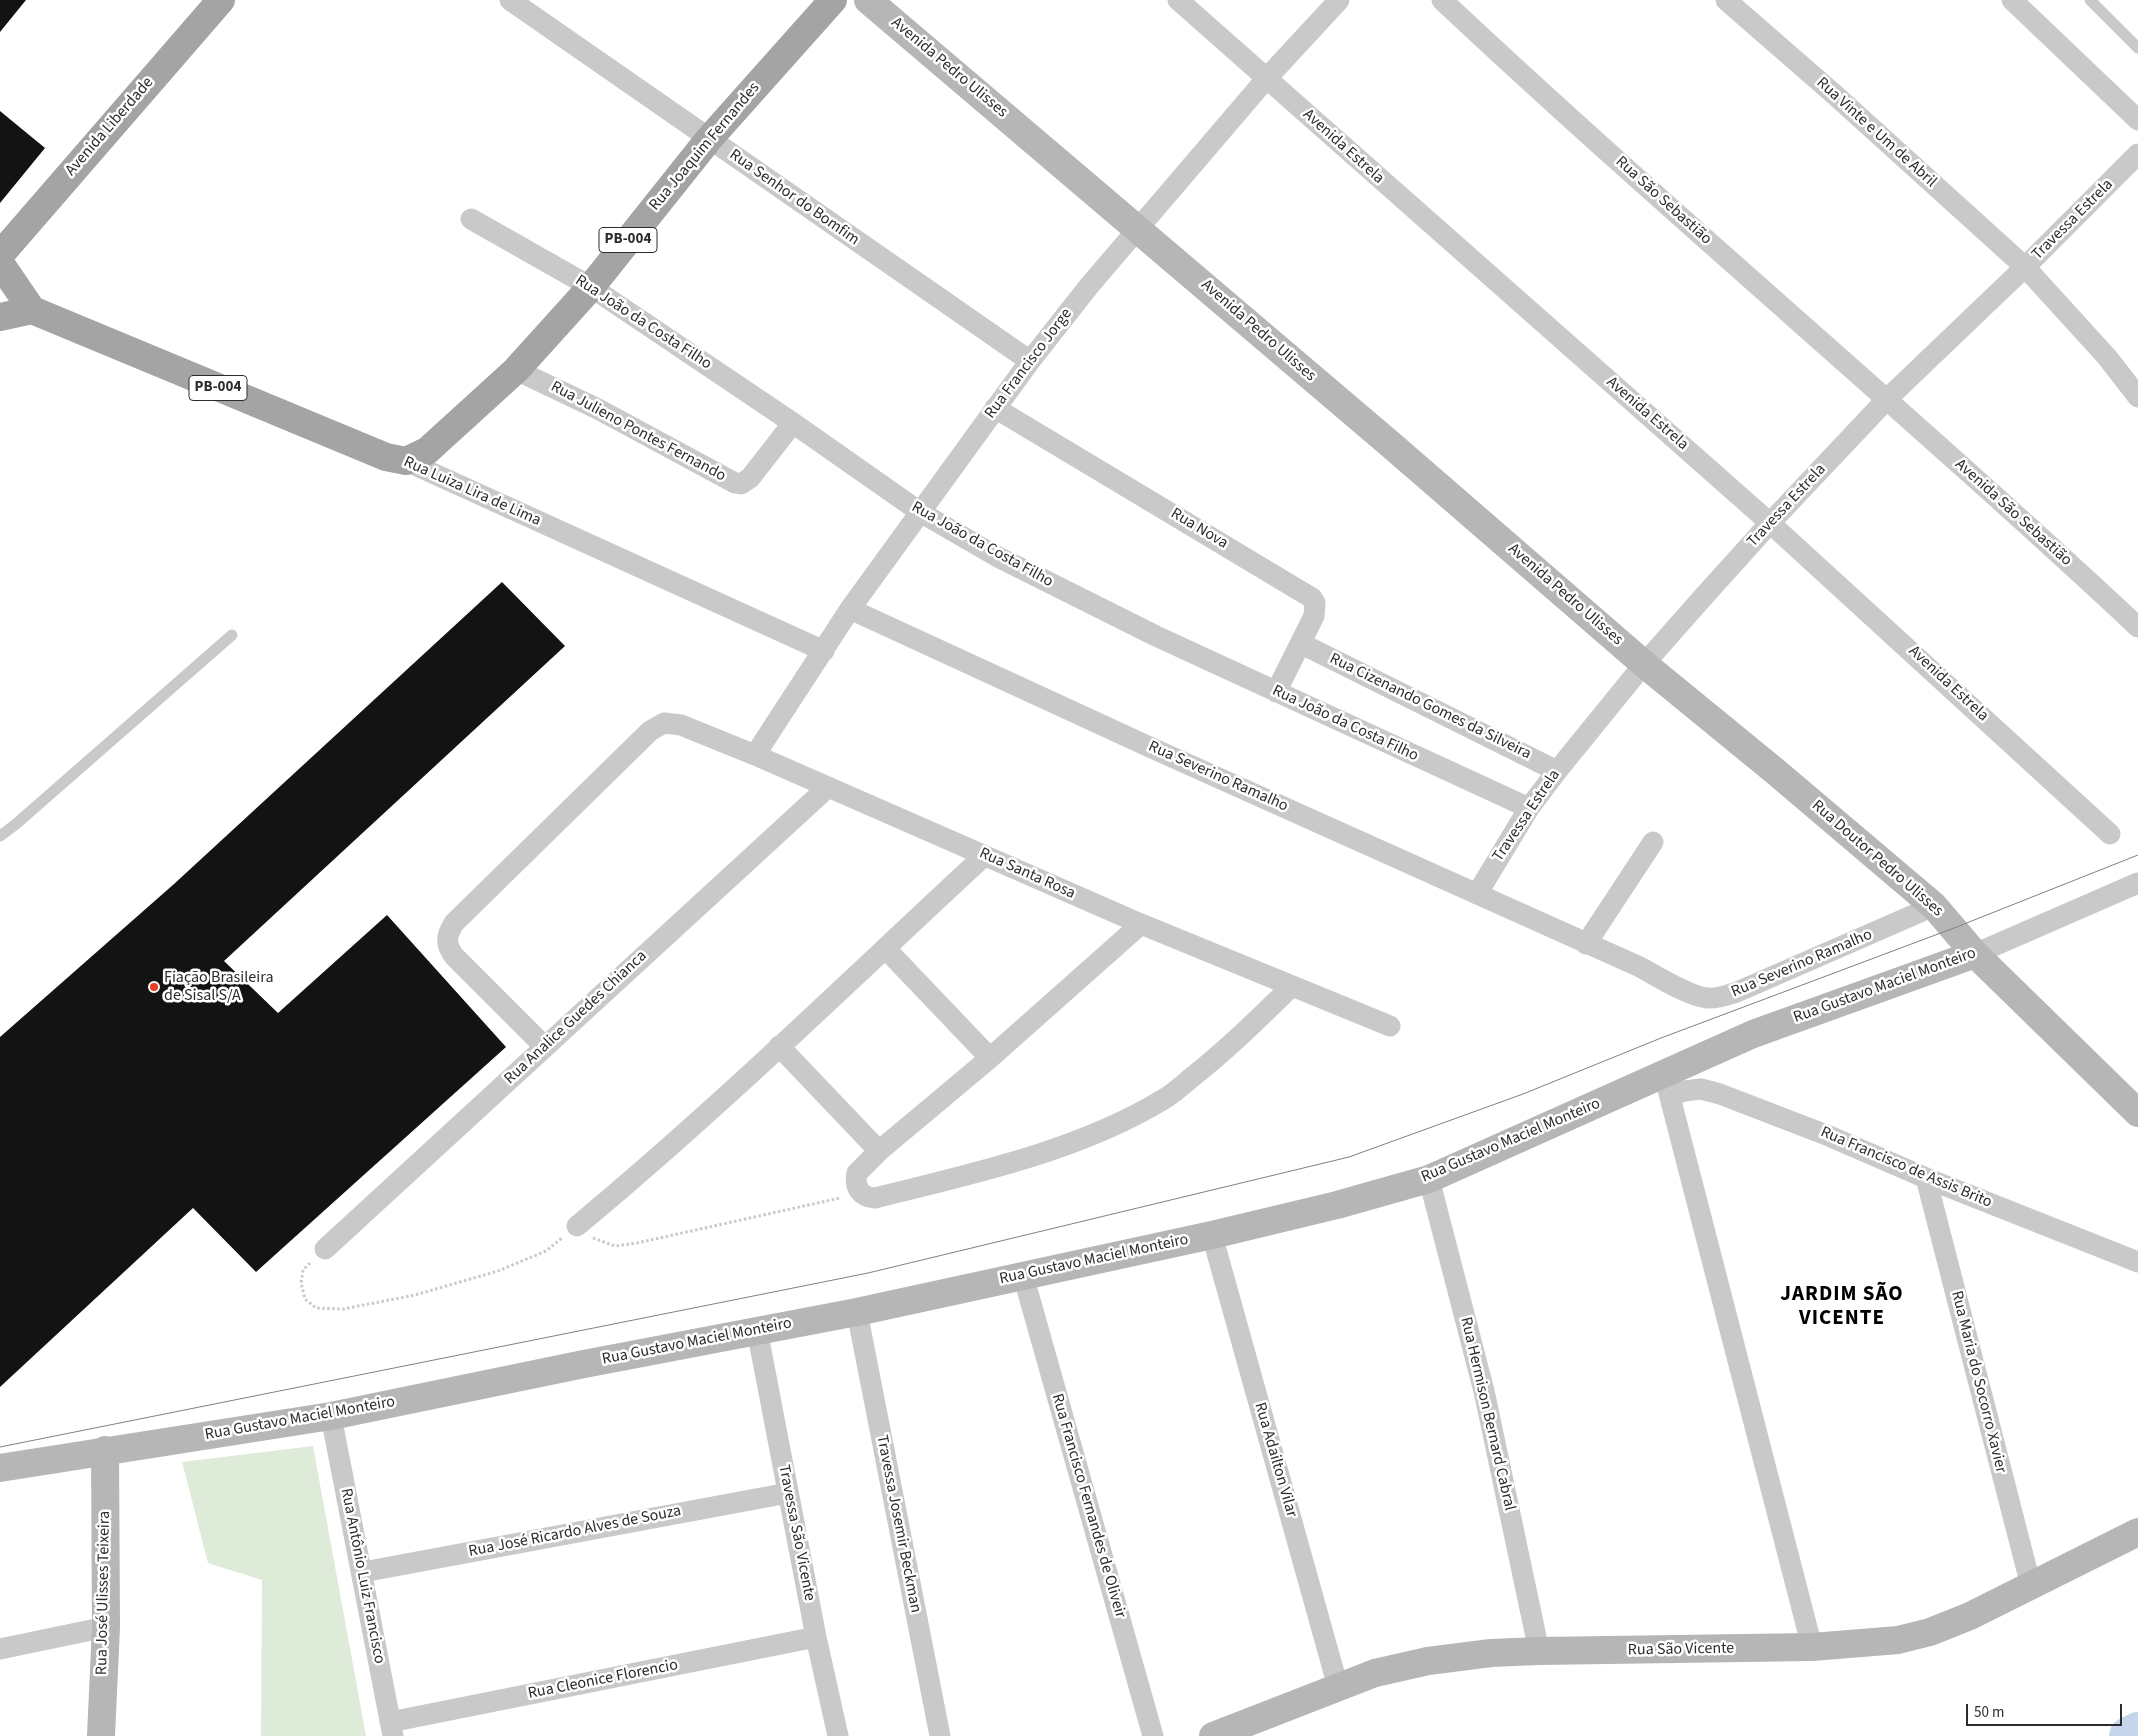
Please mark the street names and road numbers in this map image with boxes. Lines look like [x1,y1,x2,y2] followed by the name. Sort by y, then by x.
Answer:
[887,14,1011,122] street label: Avenida Pedro Ulisses
[62,74,158,180] street label: Avenida Liberdade
[1812,74,1940,192] street label: Rua Vinte e Um de Abril
[646,79,764,215] street label: Rua Joaquim Fernandes
[1299,106,1387,188] street label: Avenida Estrela
[725,146,863,250] street label: Rua Senhor do Bomfim
[1611,153,1715,249] street label: Rua São Sebastião
[2028,175,2118,265] street label: Travessa Estrela
[599,228,657,252] road number: PB-004
[571,272,715,374] street label: Rua João da Costa Filho
[1197,276,1319,386] street label: Avenida Pedro Ulisses
[981,305,1077,423] street label: Rua Francisco Jorge
[1602,373,1692,455] street label: Avenida Estrela
[189,376,247,400] road number: PB-004
[547,378,729,486] street label: Rua Julieno Pontes Fernando
[400,453,544,531] street label: Rua Luiza Lira de Lima
[1951,455,2075,571] street label: Avenida São Sebastião
[1744,460,1830,552] street label: Travessa Estrela
[908,498,1056,592] street label: Rua João da Costa Filho
[1167,504,1231,554] street label: Rua Nova
[1504,540,1626,650] street label: Avenida Pedro Ulisses
[1904,642,1992,726] street label: Avenida Estrela
[1326,650,1534,764] street label: Rua Cizenando Gomes da Silveira
[1269,682,1421,766] street label: Rua João da Costa Filho
[1145,738,1291,816] street label: Rua Severino Ramalho
[1489,766,1565,866] street label: Travessa Estrela
[1807,797,1947,921] street label: Rua Doutor Pedro Ulisses
[976,844,1078,904] street label: Rua Santa Rosa
[1729,926,1875,1002] street label: Rua Severino Ramalho
[1791,944,1979,1028] street label: Rua Gustavo Maciel Monteiro
[501,947,651,1089] street label: Rua Analice Guedes Chianca
[1419,1095,1603,1187] street label: Rua Gustavo Maciel Monteiro
[1817,1123,1995,1213] street label: Rua Francisco de Assis Brito
[998,1231,1190,1289] street label: Rua Gustavo Maciel Monteiro
[1946,1289,2010,1475] street label: Rua Maria do Socorro Xavier
[601,1314,793,1370] street label: Rua Gustavo Maciel Monteiro
[1455,1315,1519,1513] street label: Rua Hermison Bernard Cabral
[1047,1392,1129,1620] street label: Rua Francisco Fernandes de Oliveir
[203,1393,397,1445] street label: Rua Gustavo Maciel Monteiro
[1249,1400,1301,1520] street label: Rua Adailton Vilar
[871,1434,925,1614] street label: Travessa Josemir Beckman
[773,1463,819,1603] street label: Travessa São Vicente
[336,1487,388,1665] street label: Rua Antônio Luiz Francisco
[467,1502,683,1562] street label: Rua José Ricardo Alves de Souza
[93,1511,115,1675] street label: Rua José Ulisses Teixeira
[1628,1639,1734,1661] street label: Rua São Vicente
[526,1656,680,1704] street label: Rua Cleonice Florencio

